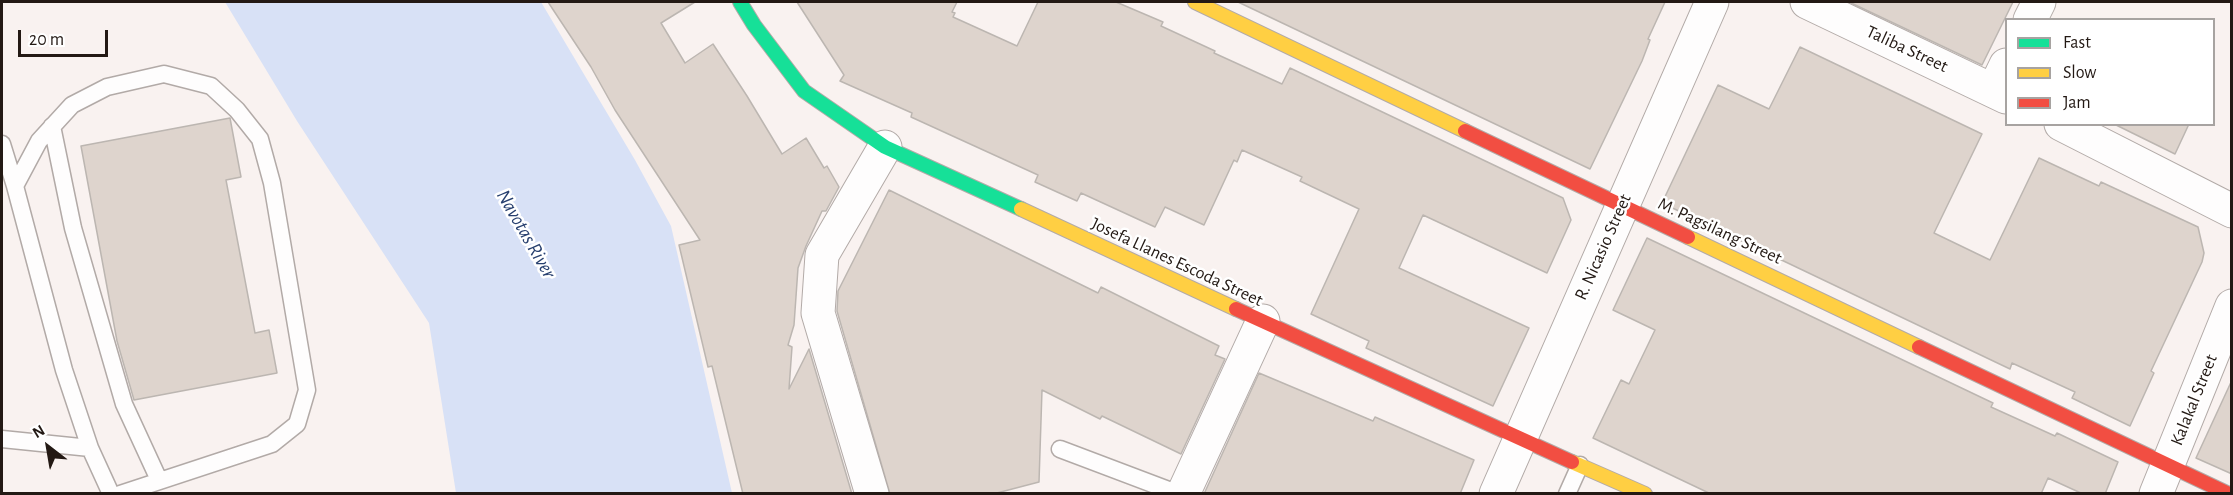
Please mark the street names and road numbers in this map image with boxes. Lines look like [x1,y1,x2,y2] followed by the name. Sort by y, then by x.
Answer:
[1863,21,1951,77] street label: Taliba Street
[1570,191,1636,303] street label: R. Nicasio Street
[1655,193,1785,269] street label: M. Pagsilang Street
[1088,213,1266,311] street label: Josefa Llanes Escoda Street
[2166,351,2222,449] street label: Kalakal Street

